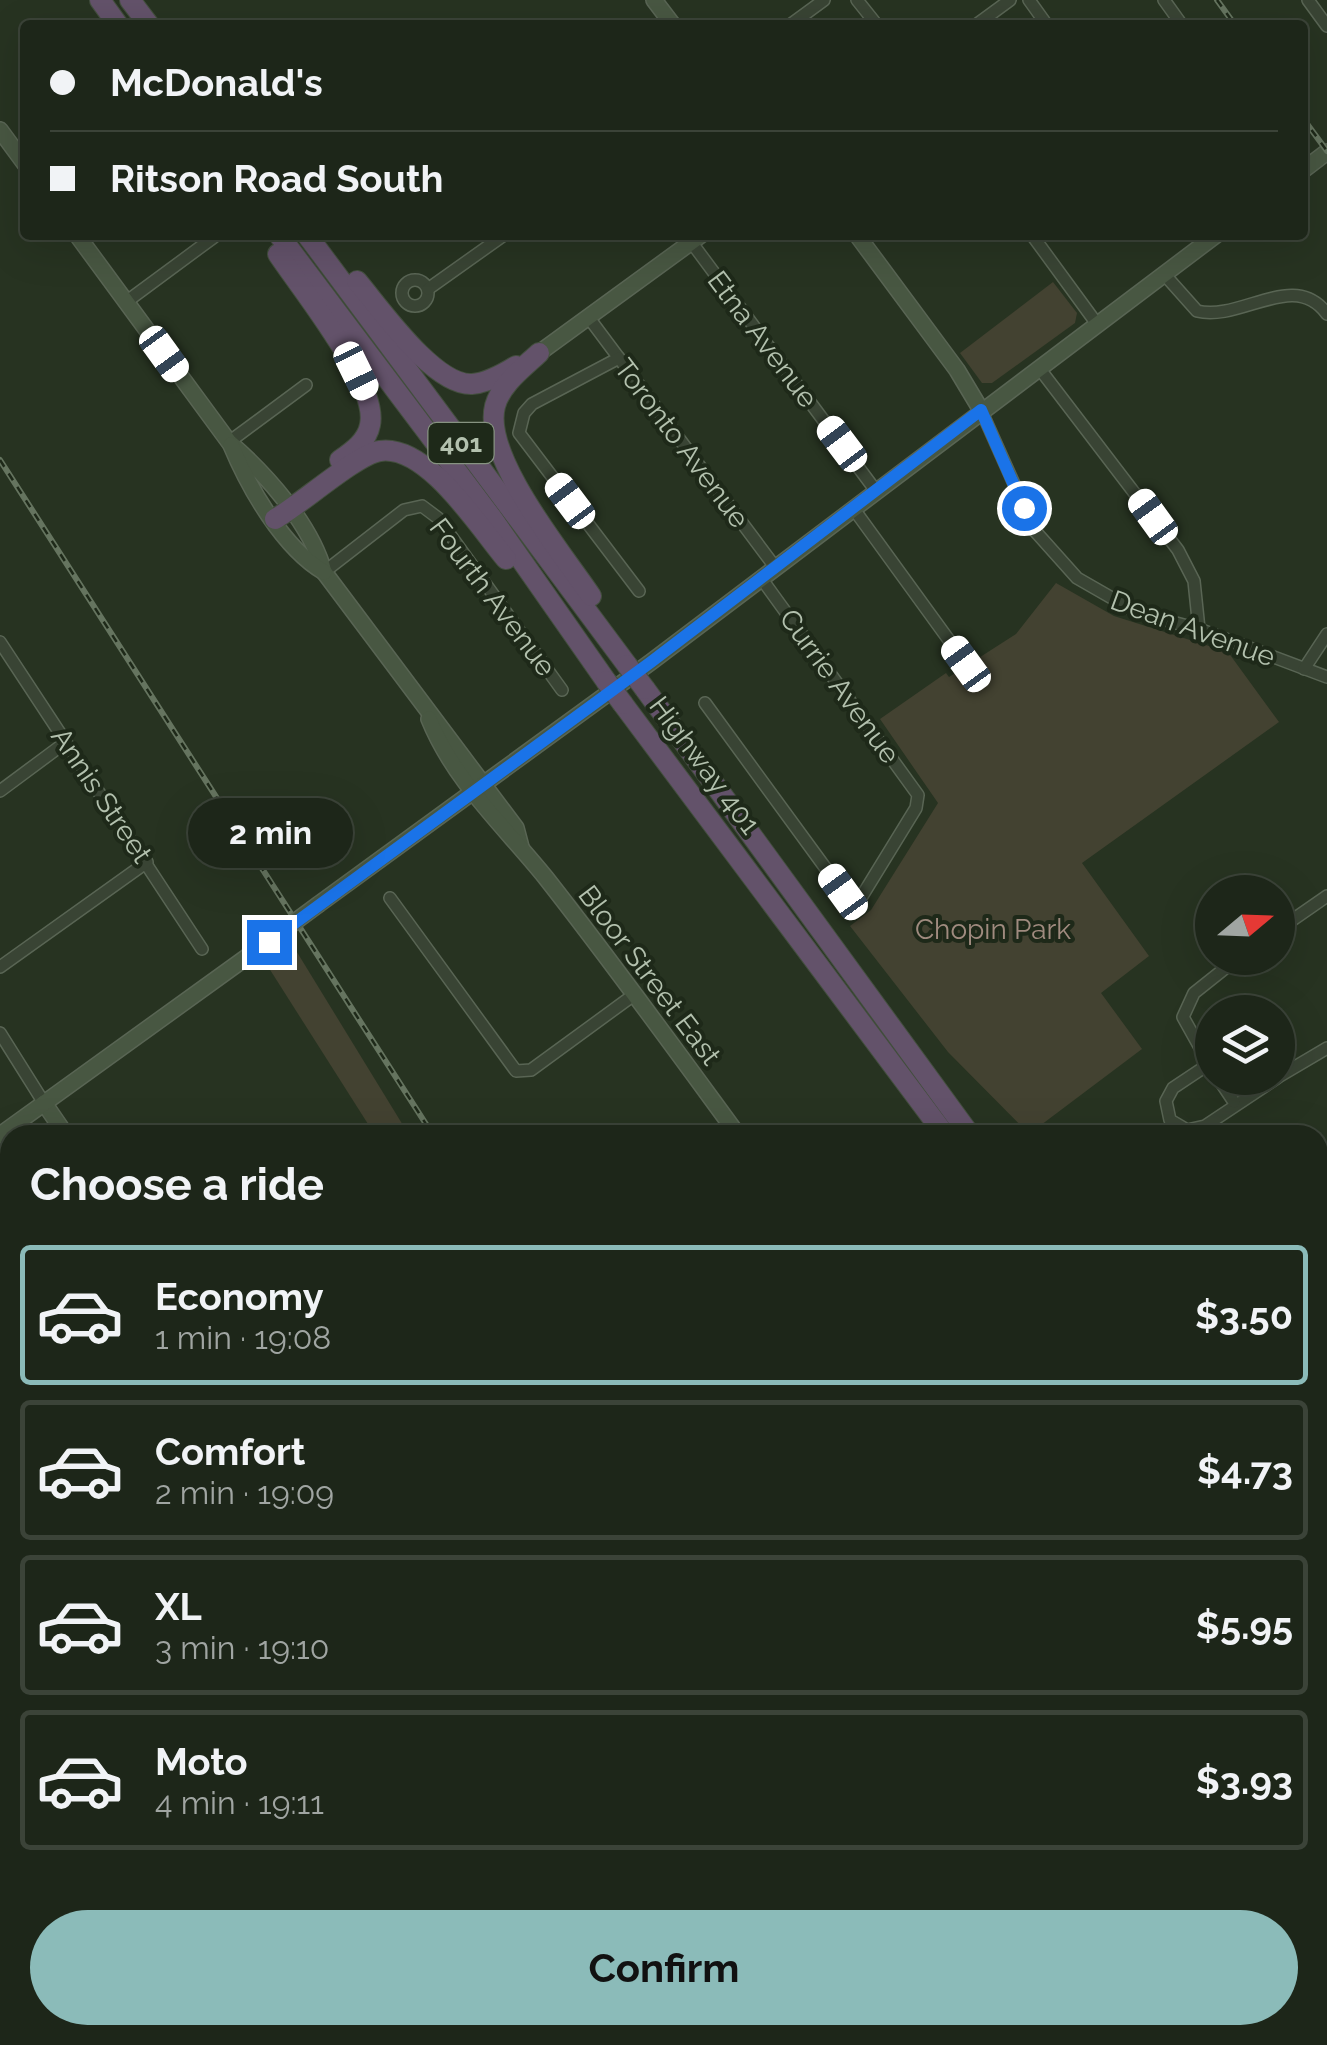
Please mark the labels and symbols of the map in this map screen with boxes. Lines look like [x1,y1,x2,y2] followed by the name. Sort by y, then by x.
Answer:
[701,265,825,414] street label: Etna Avenue
[134,321,194,387] car
[329,337,383,405] car
[607,352,756,534] street label: Toronto Avenue
[812,411,872,477] car
[428,423,494,463] road number: 401
[540,468,600,534] car
[1123,484,1183,550] car
[1002,486,1047,531] route start
[423,512,563,683] street label: Fourth Avenue
[1106,583,1280,673] street label: Dean Avenue
[773,603,907,770] street label: Currie Avenue
[936,631,996,697] car
[642,690,767,840] street label: Highway 401
[44,721,159,870] street label: Annis Street
[186,797,352,867] callout: 2 min
[813,859,873,925] car
[1195,875,1295,975] north arrow
[571,879,728,1072] street label: Bloor Street East
[915,913,1071,946] park label: Chopin Park
[247,920,292,965] route end

